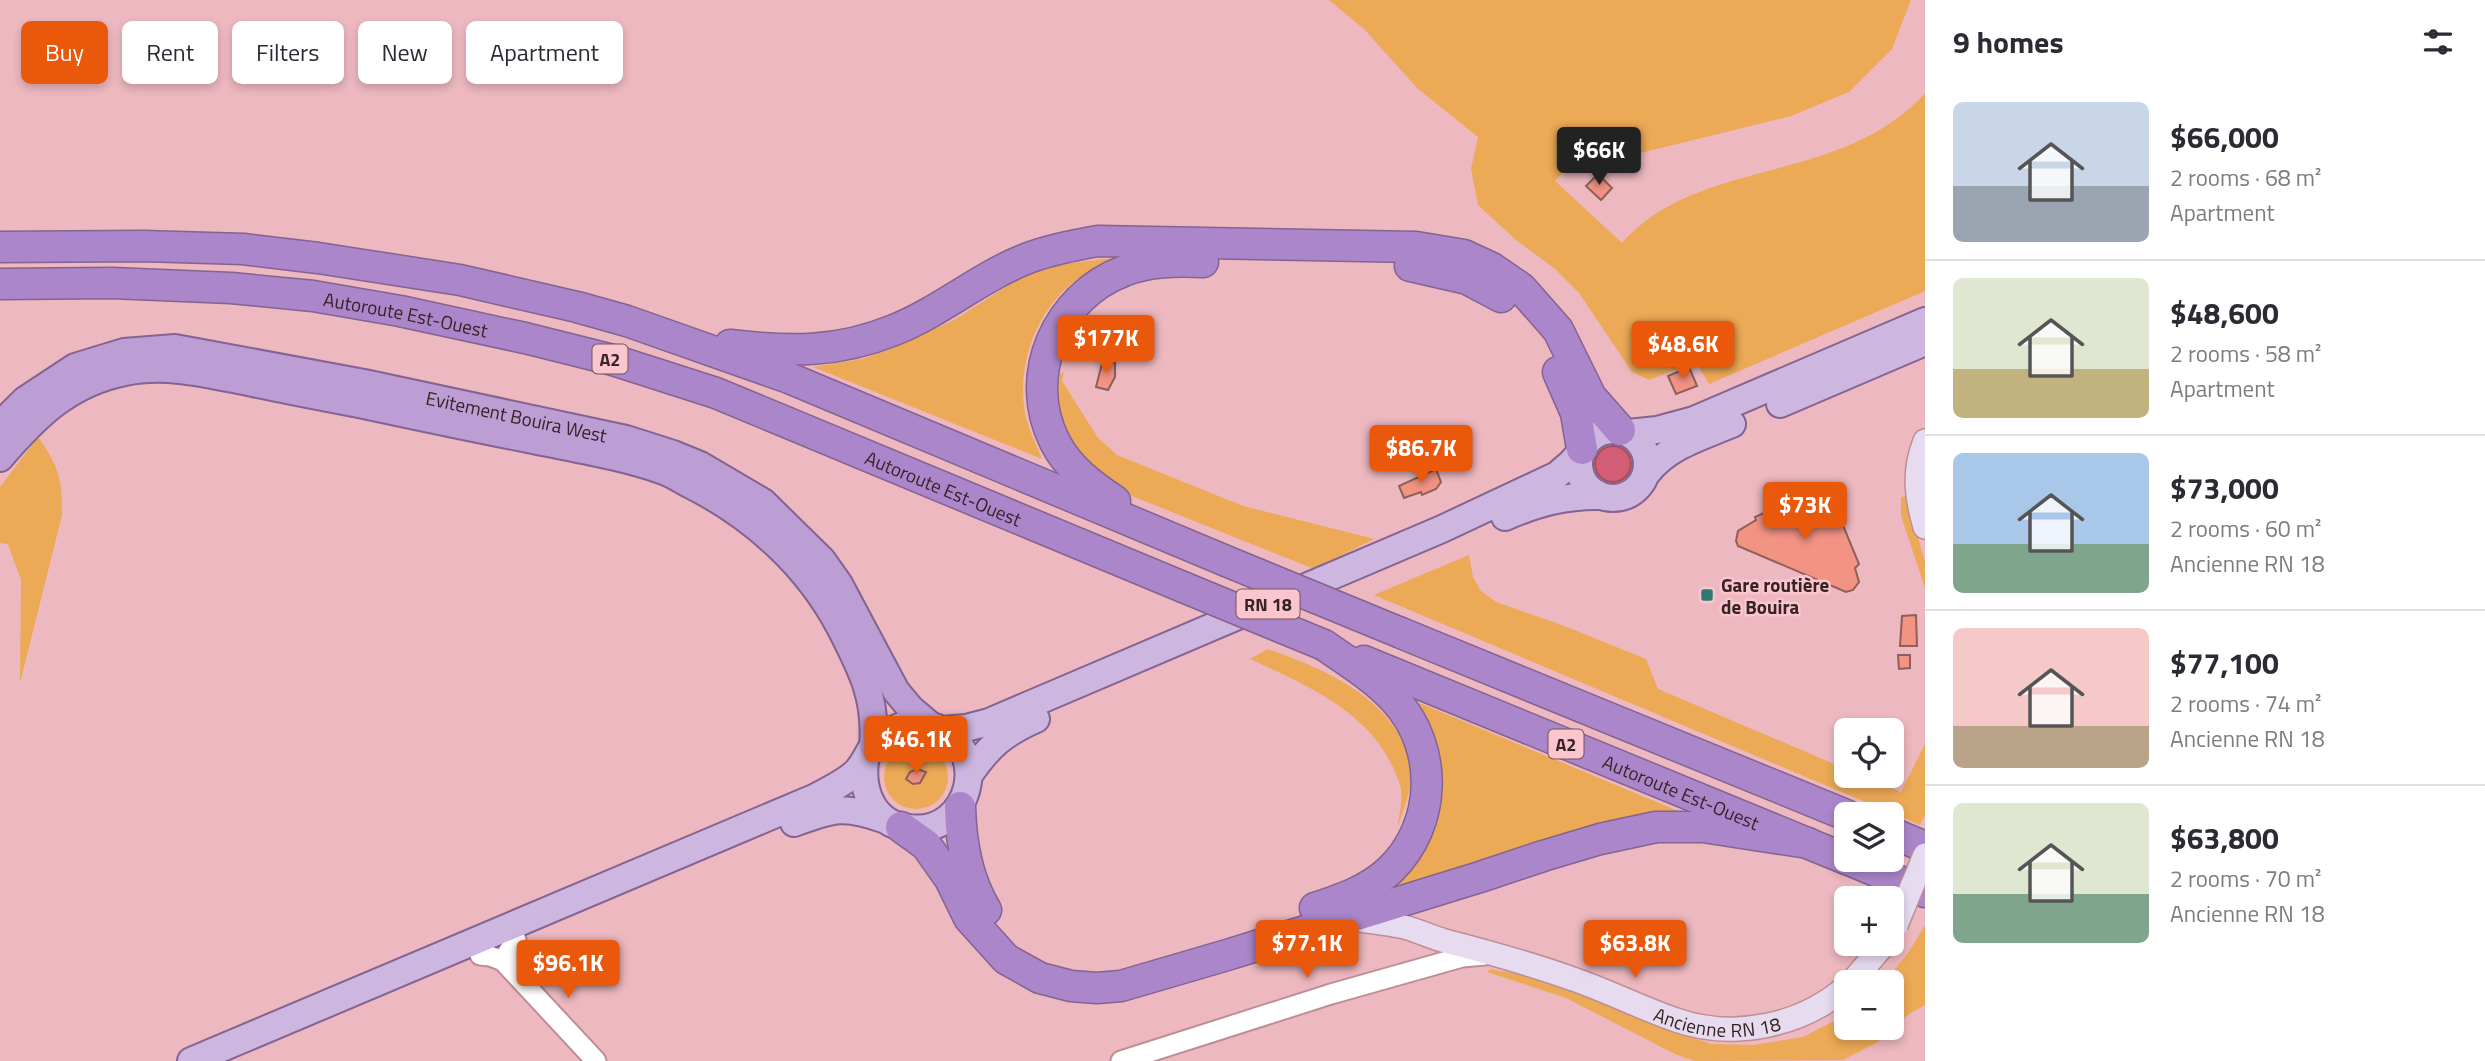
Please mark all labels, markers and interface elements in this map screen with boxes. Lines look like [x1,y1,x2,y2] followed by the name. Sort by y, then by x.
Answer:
[1953,19,2064,65] text: 9 homes
[21,21,108,84] chip: Buy
[122,21,218,84] chip: Rent
[232,21,344,84] chip: Filters
[358,21,452,84] chip: New
[466,21,623,84] chip: Apartment
[2419,23,2457,61] icon: filters
[2170,114,2279,160] text: $66,000
[1558,128,1640,187] pin: $66K
[2009,130,2093,214] icon: home
[1573,132,1625,167] text: $66K
[2170,160,2321,195] text: 2 rooms · 68 m²
[2170,195,2275,230] text: Apartment
[321,284,491,344] street label: Autoroute Est-Ouest
[2170,290,2279,336] text: $48,600
[2009,306,2093,390] icon: home
[1057,316,1155,375] pin: $177K
[1073,320,1139,355] text: $177K
[1626,322,1740,381] pin: $48.6K
[1647,326,1719,361] text: $48.6K
[2170,336,2321,371] text: 2 rooms · 58 m²
[592,344,628,374] road number: A2
[2170,371,2275,406] text: Apartment
[424,382,610,449] street label: Evitement Bouira West
[1364,426,1478,485] pin: $86.7K
[1385,430,1457,465] text: $86.7K
[861,442,1027,533] street label: Autoroute Est-Ouest
[2170,465,2279,511] text: $73,000
[2009,481,2093,565] icon: home
[1764,482,1846,542] pin: $73K
[1779,487,1831,522] text: $73K
[2170,511,2321,546] text: 2 rooms · 60 m²
[2170,546,2325,581] text: Ancienne RN 18
[1721,570,1830,621] place label: Gare routière de Bouira
[1699,587,1715,603] marker: Gare routière de Bouira
[1236,590,1300,618] road number: RN 18
[2170,640,2279,686] text: $77,100
[2009,656,2093,740] icon: home
[2170,686,2321,721] text: 2 rooms · 74 m²
[859,716,973,776] pin: $46.1K
[1834,718,1904,1040] map controls
[1834,718,1904,788] button: locate
[880,721,952,756] text: $46.1K
[2170,721,2325,756] text: Ancienne RN 18
[1548,730,1584,758] road number: A2
[1599,746,1764,837] street label: Autoroute Est-Ouest
[1834,802,1904,872] button: layers
[2170,815,2279,861] text: $63,800
[2009,831,2093,915] icon: home
[2170,861,2321,896] text: 2 rooms · 70 m²
[1834,886,1904,956] button: +
[2170,896,2325,931] text: Ancienne RN 18
[1250,920,1364,980] pin: $77.1K
[1578,920,1692,980] pin: $63.8K
[1271,925,1343,960] text: $77.1K
[1599,925,1671,960] text: $63.8K
[511,940,625,1000] pin: $96.1K
[532,945,604,980] text: $96.1K
[1834,970,1904,1040] button: −
[1650,999,1784,1044] street label: Ancienne RN 18

